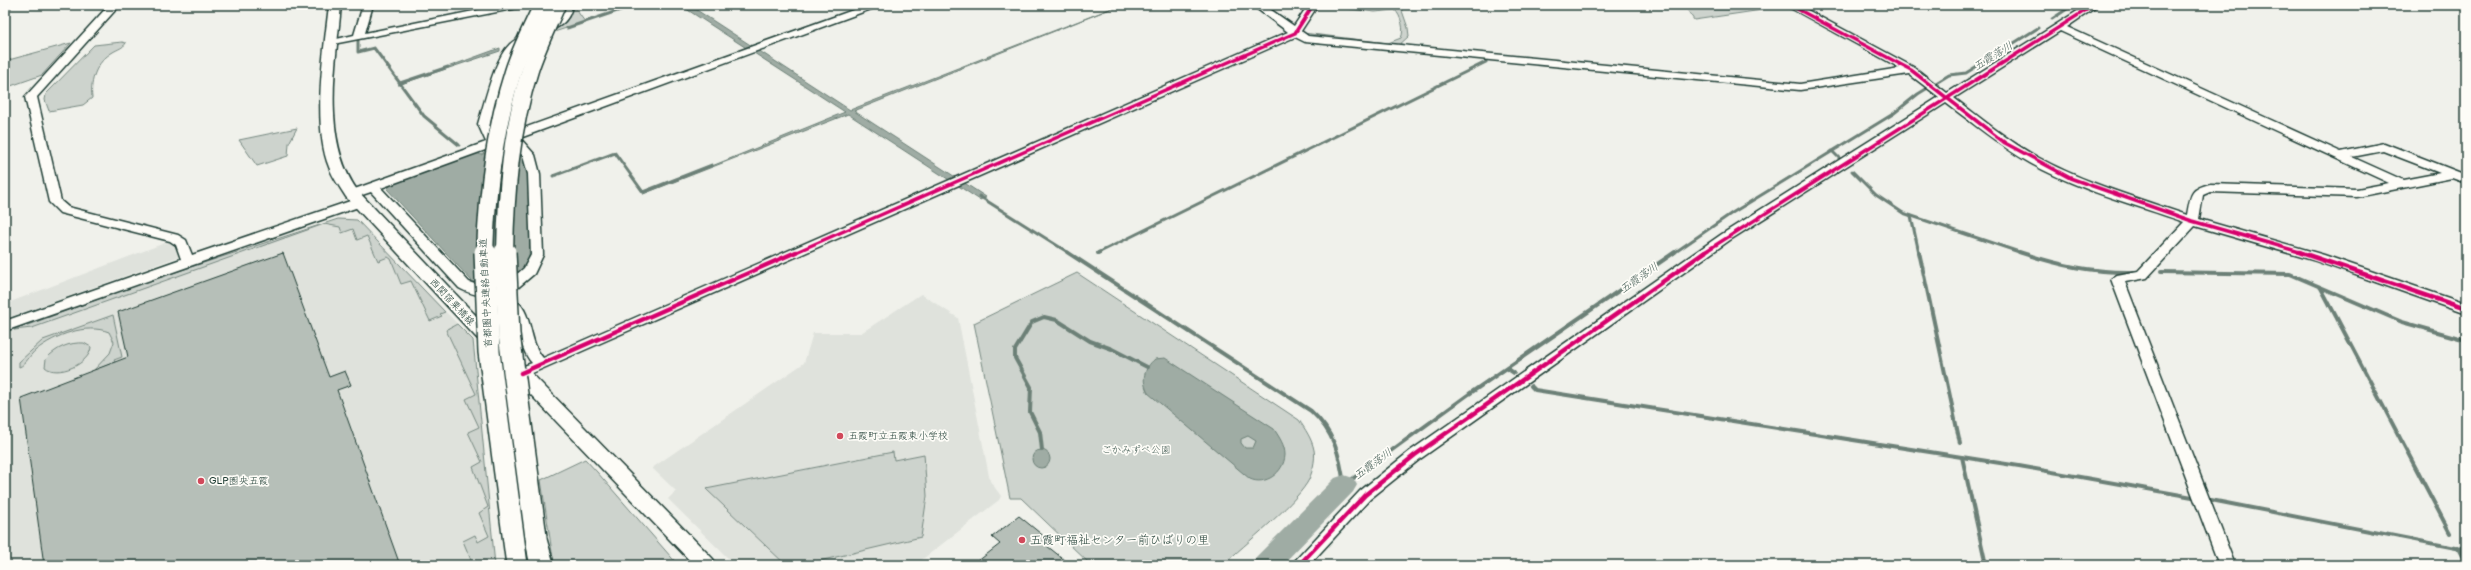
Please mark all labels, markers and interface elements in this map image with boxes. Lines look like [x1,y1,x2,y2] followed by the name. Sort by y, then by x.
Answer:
[1971,39,2015,73] water label: 五霞落川
[477,238,495,348] street label: 首都圏中央連絡自動車道
[1617,260,1661,296] water label: 五霞落川
[427,276,477,328] street label: 西関宿栗橋線
[848,430,948,442] place label: 五霞町立五霞東小学校
[835,431,845,441] marker: 五霞町立五霞東小学校
[1101,444,1171,456] park label: ごかみずべ公園
[1351,446,1395,482] water label: 五霞落川
[209,475,269,487] place label: GLP圏央五霞
[196,476,206,486] marker: GLP圏央五霞
[1030,533,1210,548] place label: 五霞町福祉センター前ひばりの里
[1017,535,1027,545] marker: 五霞町福祉センター前ひばりの里

